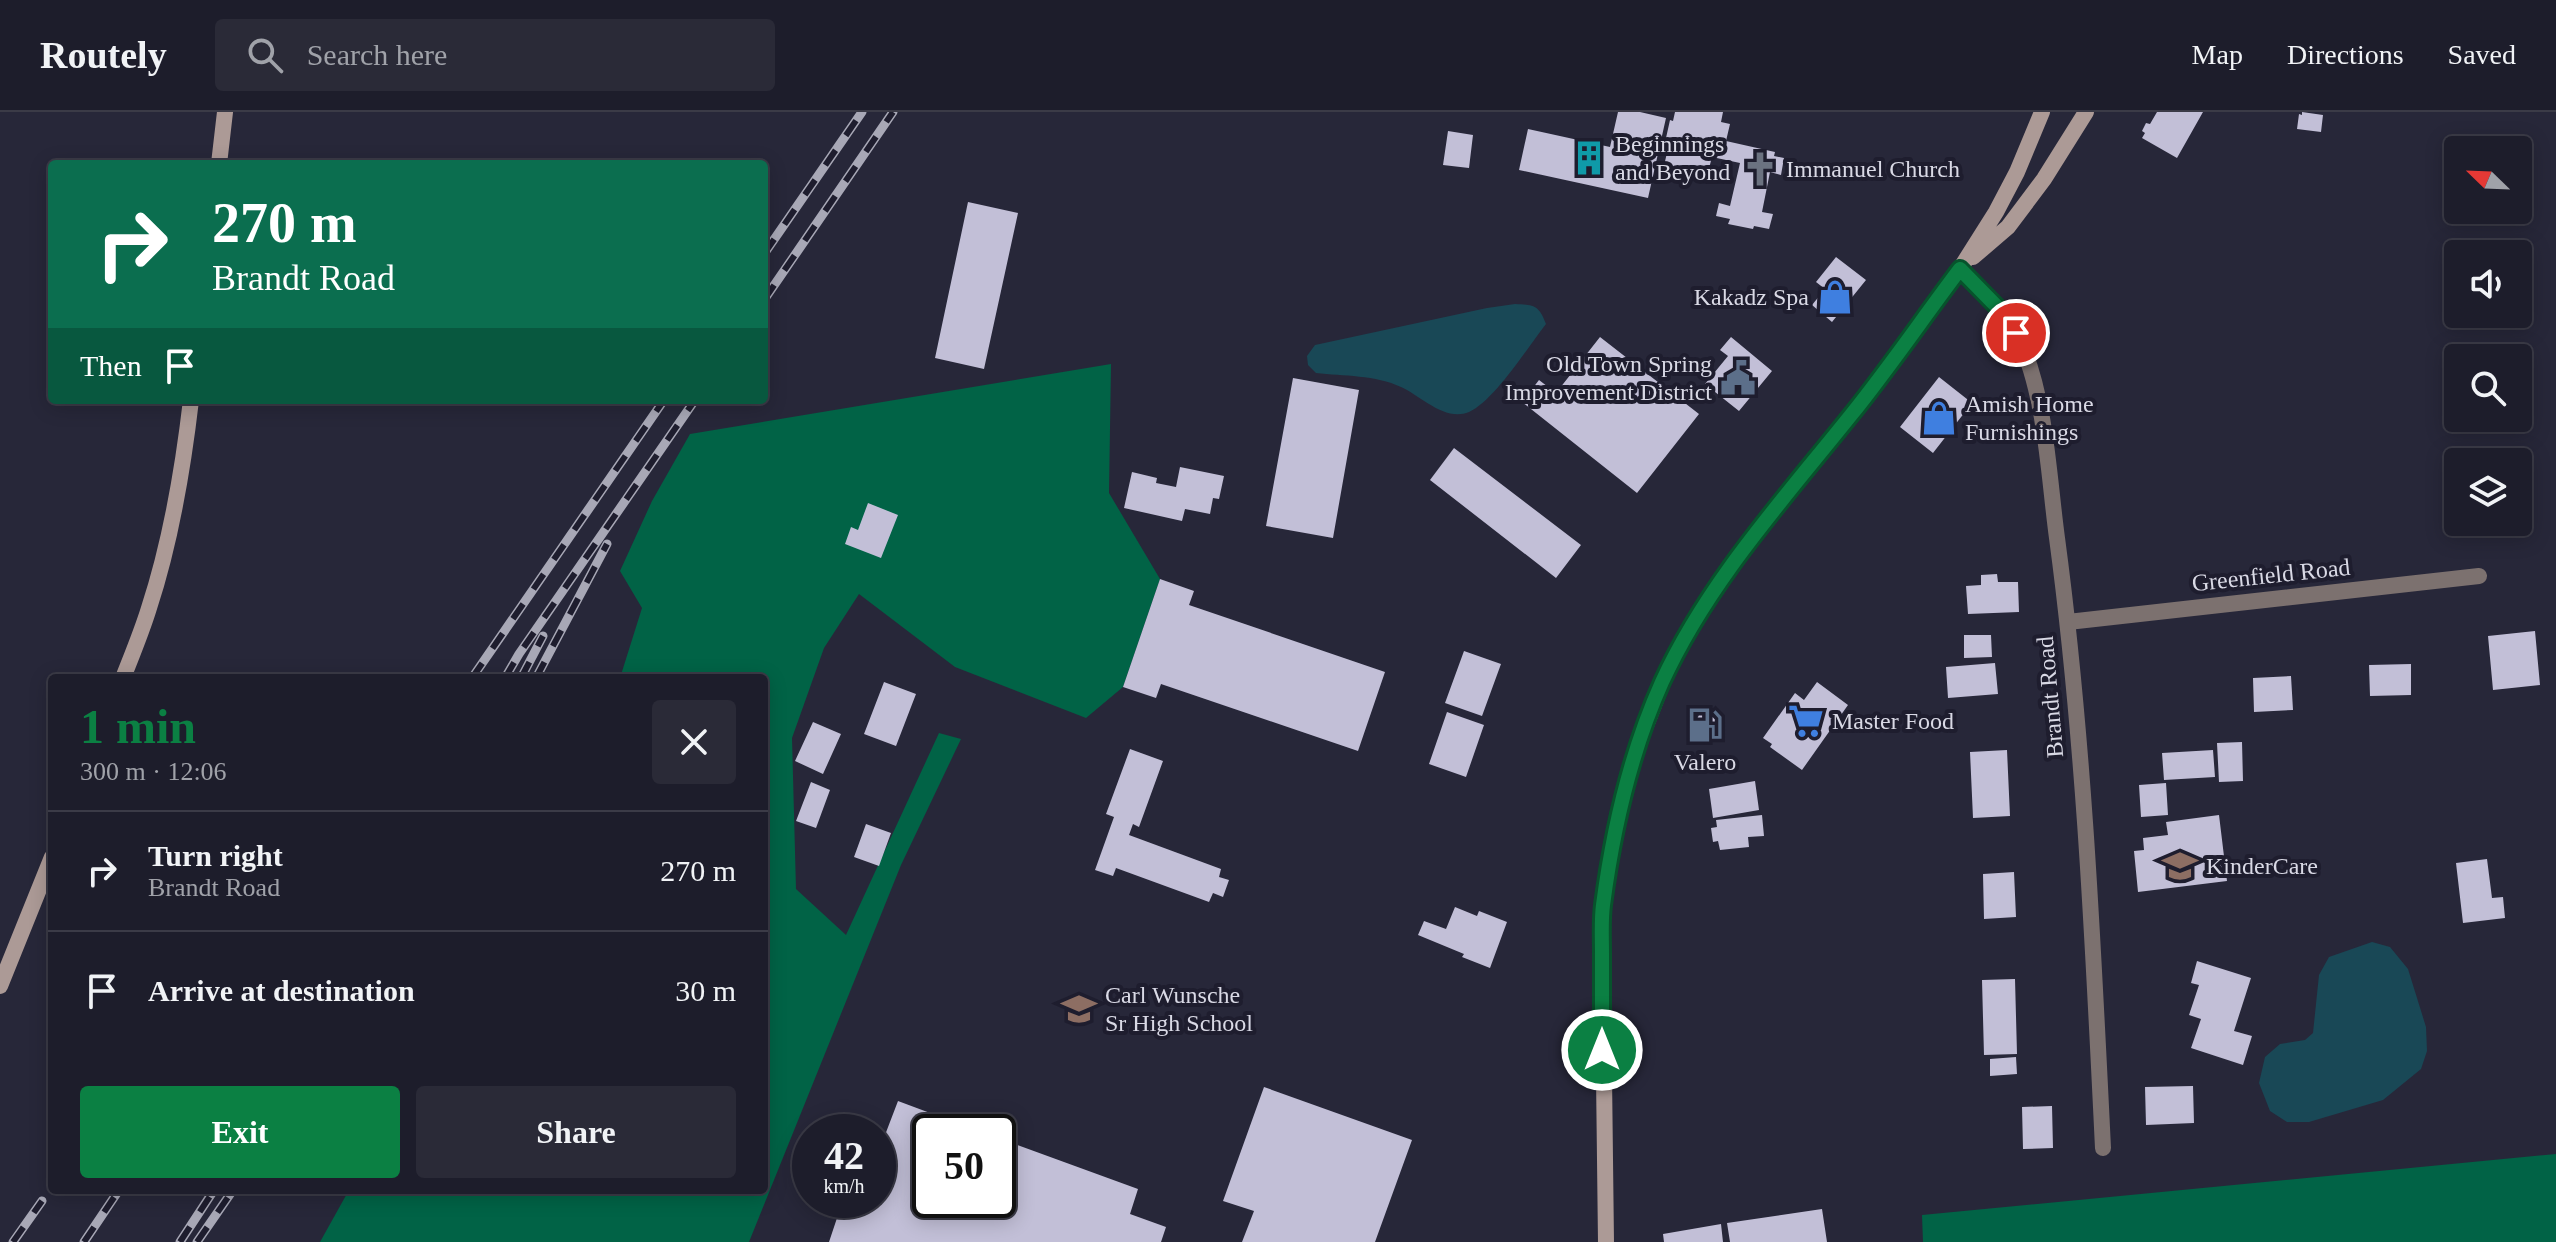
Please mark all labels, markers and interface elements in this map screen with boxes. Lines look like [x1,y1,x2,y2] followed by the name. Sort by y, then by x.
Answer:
[215,19,775,91] search box
[243,33,287,77] icon: search
[40,34,167,76] text: Routely
[307,38,447,71] text: Search here
[2192,39,2243,70] text: Map
[2287,39,2404,70] text: Directions
[2448,39,2516,70] text: Saved
[1615,131,1730,185] place label: Beginnings and Beyond
[2444,136,2532,224] north arrow
[2444,136,2532,536] map controls
[1570,139,1608,177] building icon: Beginnings and Beyond
[1741,150,1779,188] church icon: Immanuel Church
[1786,156,1960,182] place label: Immanuel Church
[80,192,184,296] icon: right
[212,192,357,254] text: 270 m
[2444,240,2532,328] button: sound
[212,258,395,298] text: Brandt Road
[1816,278,1854,316] shop icon: Kakadz Spa
[1694,284,1809,310] place label: Kakadz Spa
[1982,299,2050,367] pin
[1994,311,2038,355] icon: arrive
[158,344,202,388] icon: arrive
[2444,344,2532,432] button: search
[80,349,142,382] text: Then
[1505,351,1712,405] place label: Old Town Spring Improvement District
[1719,359,1757,397] public building icon: Old Town Spring Improvement District
[1965,391,2094,445] place label: Amish Home Furnishings
[1920,399,1958,437] shop icon: Amish Home Furnishings
[2444,448,2532,536] button: layers
[2190,554,2352,596] street label: Greenfield Road
[2032,635,2068,759] street label: Brandt Road
[80,700,196,753] text: 1 min
[652,700,736,784] button: close
[1787,702,1825,740] supermarket icon: Master Food
[1686,706,1724,744] fuel station icon: Valero
[1832,708,1954,734] place label: Master Food
[1674,749,1736,775] place label: Valero
[80,757,227,786] text: 300 m · 12:06
[148,839,283,872] text: Turn right
[2161,847,2199,885] school or university icon: KinderCare
[80,849,124,893] icon: right
[2206,853,2318,879] place label: KinderCare
[660,854,736,887] text: 270 m
[148,873,280,902] text: Brandt Road
[80,969,124,1013] icon: arrive
[148,974,415,1007] text: Arrive at destination
[675,974,736,1007] text: 30 m
[1105,982,1253,1036] place label: Carl Wunsche Sr High School
[1060,990,1098,1028] school or university icon: Carl Wunsche Sr High School
[1560,1008,1644,1092] position arrow
[80,1086,400,1178] button: Exit
[416,1086,736,1178] button: Share
[912,1114,1016,1218] speed limit sign: 50
[824,1133,864,1178] text: 42
[823,1175,865,1197] text: km/h

